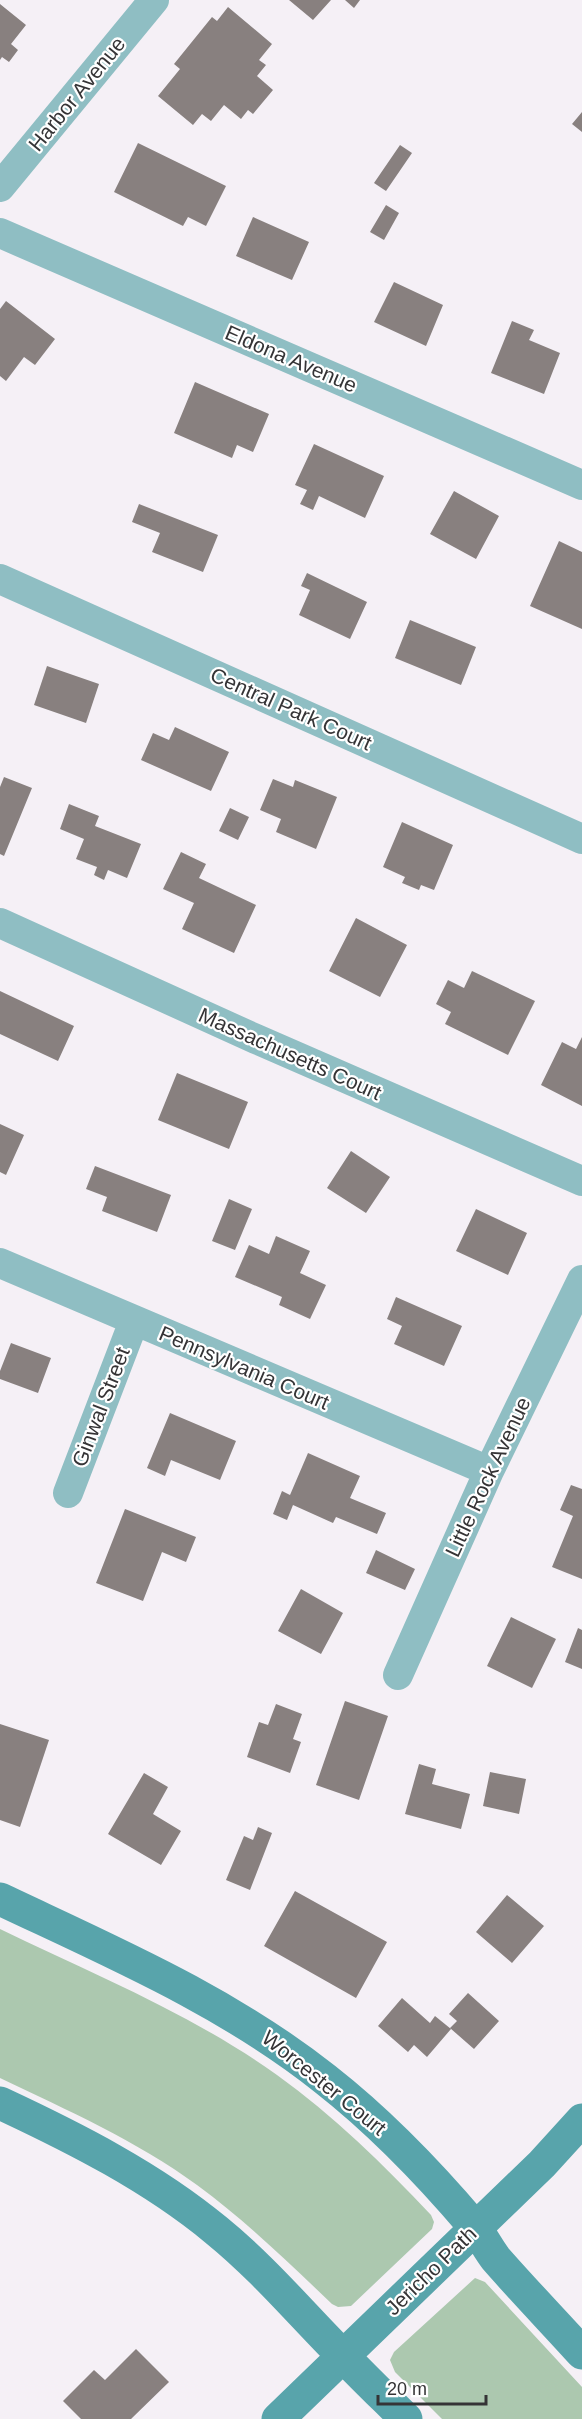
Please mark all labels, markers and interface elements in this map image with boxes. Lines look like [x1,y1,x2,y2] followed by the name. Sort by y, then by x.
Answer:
[24,32,130,155] street label: Harbor Avenue
[222,320,361,397] street label: Eldona Avenue
[207,663,375,754] street label: Central Park Court
[195,1003,385,1104] street label: Massachusetts Court
[156,1321,333,1414] street label: Pennsylvania Court
[67,1344,134,1470] street label: Ginwal Street
[440,1393,535,1560] street label: Little Rock Avenue
[258,2026,391,2140] street label: Worcester Court
[381,2222,481,2319] street label: Jericho Path
[378,2368,486,2406] scale bar
[387,2379,427,2399] text: 20 m

